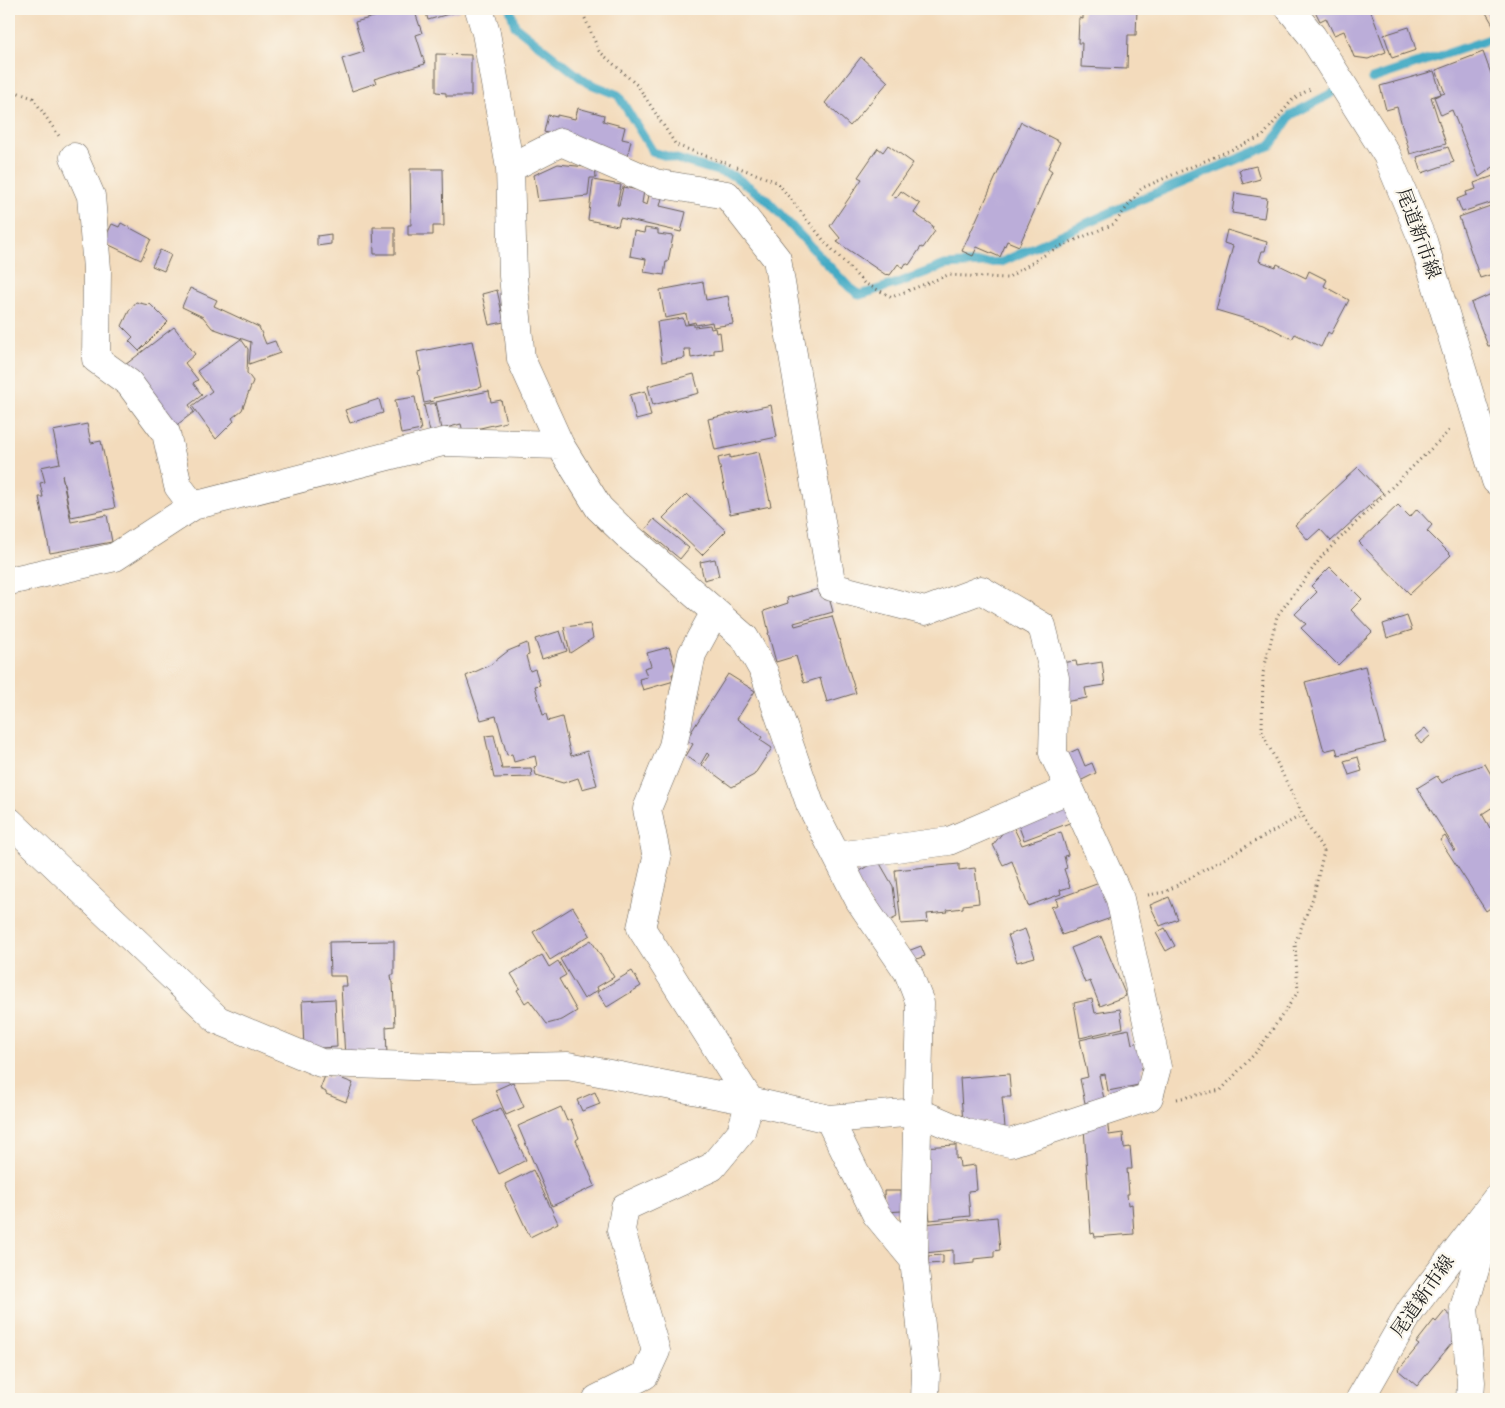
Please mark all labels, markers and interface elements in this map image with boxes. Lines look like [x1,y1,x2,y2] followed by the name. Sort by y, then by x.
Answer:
[1392,185,1444,282] street label: 尾道新市線
[1387,1251,1459,1341] street label: 尾道新市線

